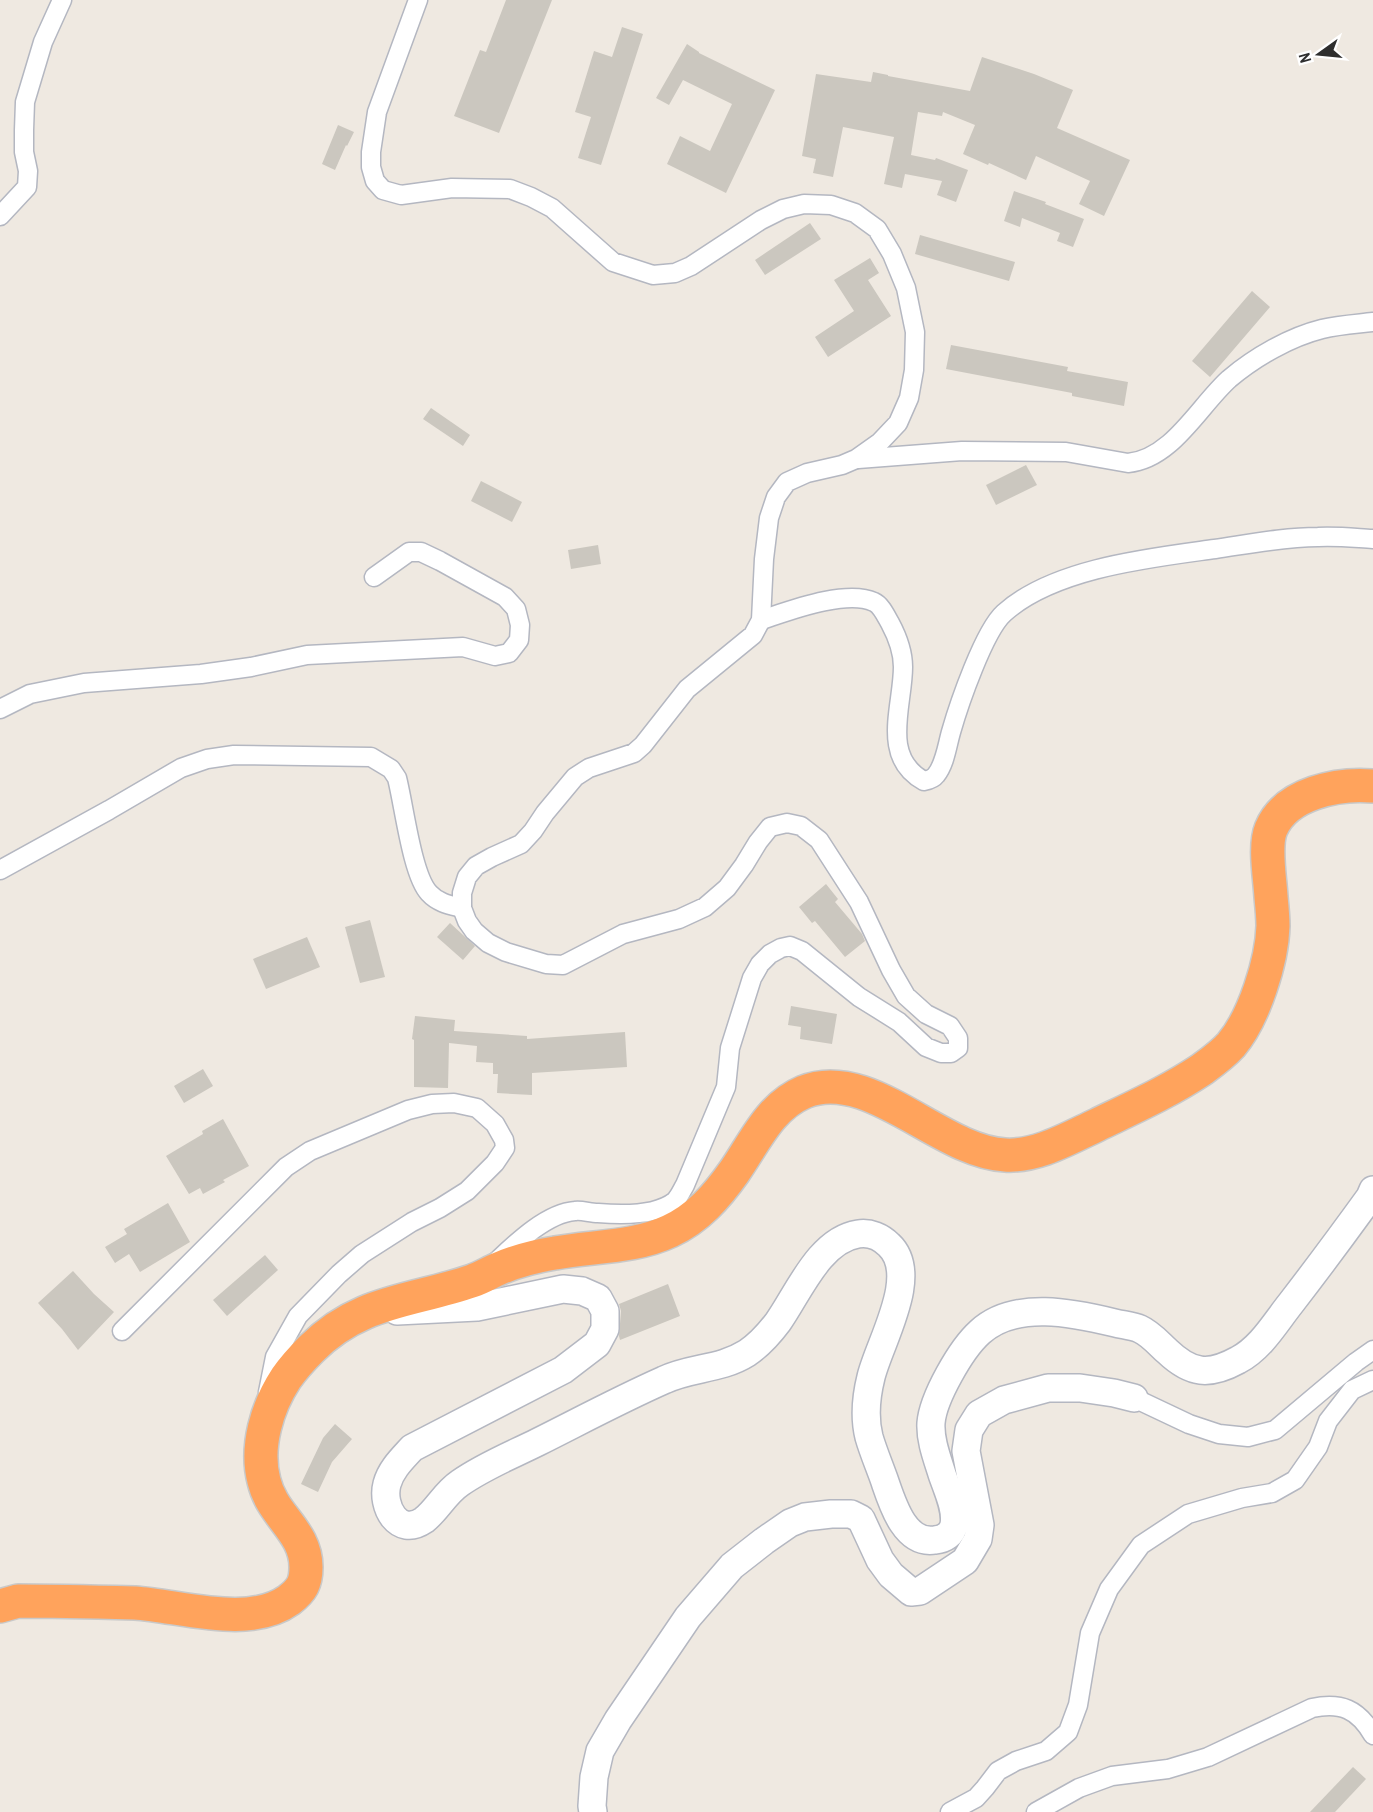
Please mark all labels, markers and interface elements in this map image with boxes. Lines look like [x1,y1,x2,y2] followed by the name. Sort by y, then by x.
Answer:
[1289,24,1349,84] north arrow
[1293,50,1316,65] text: N

